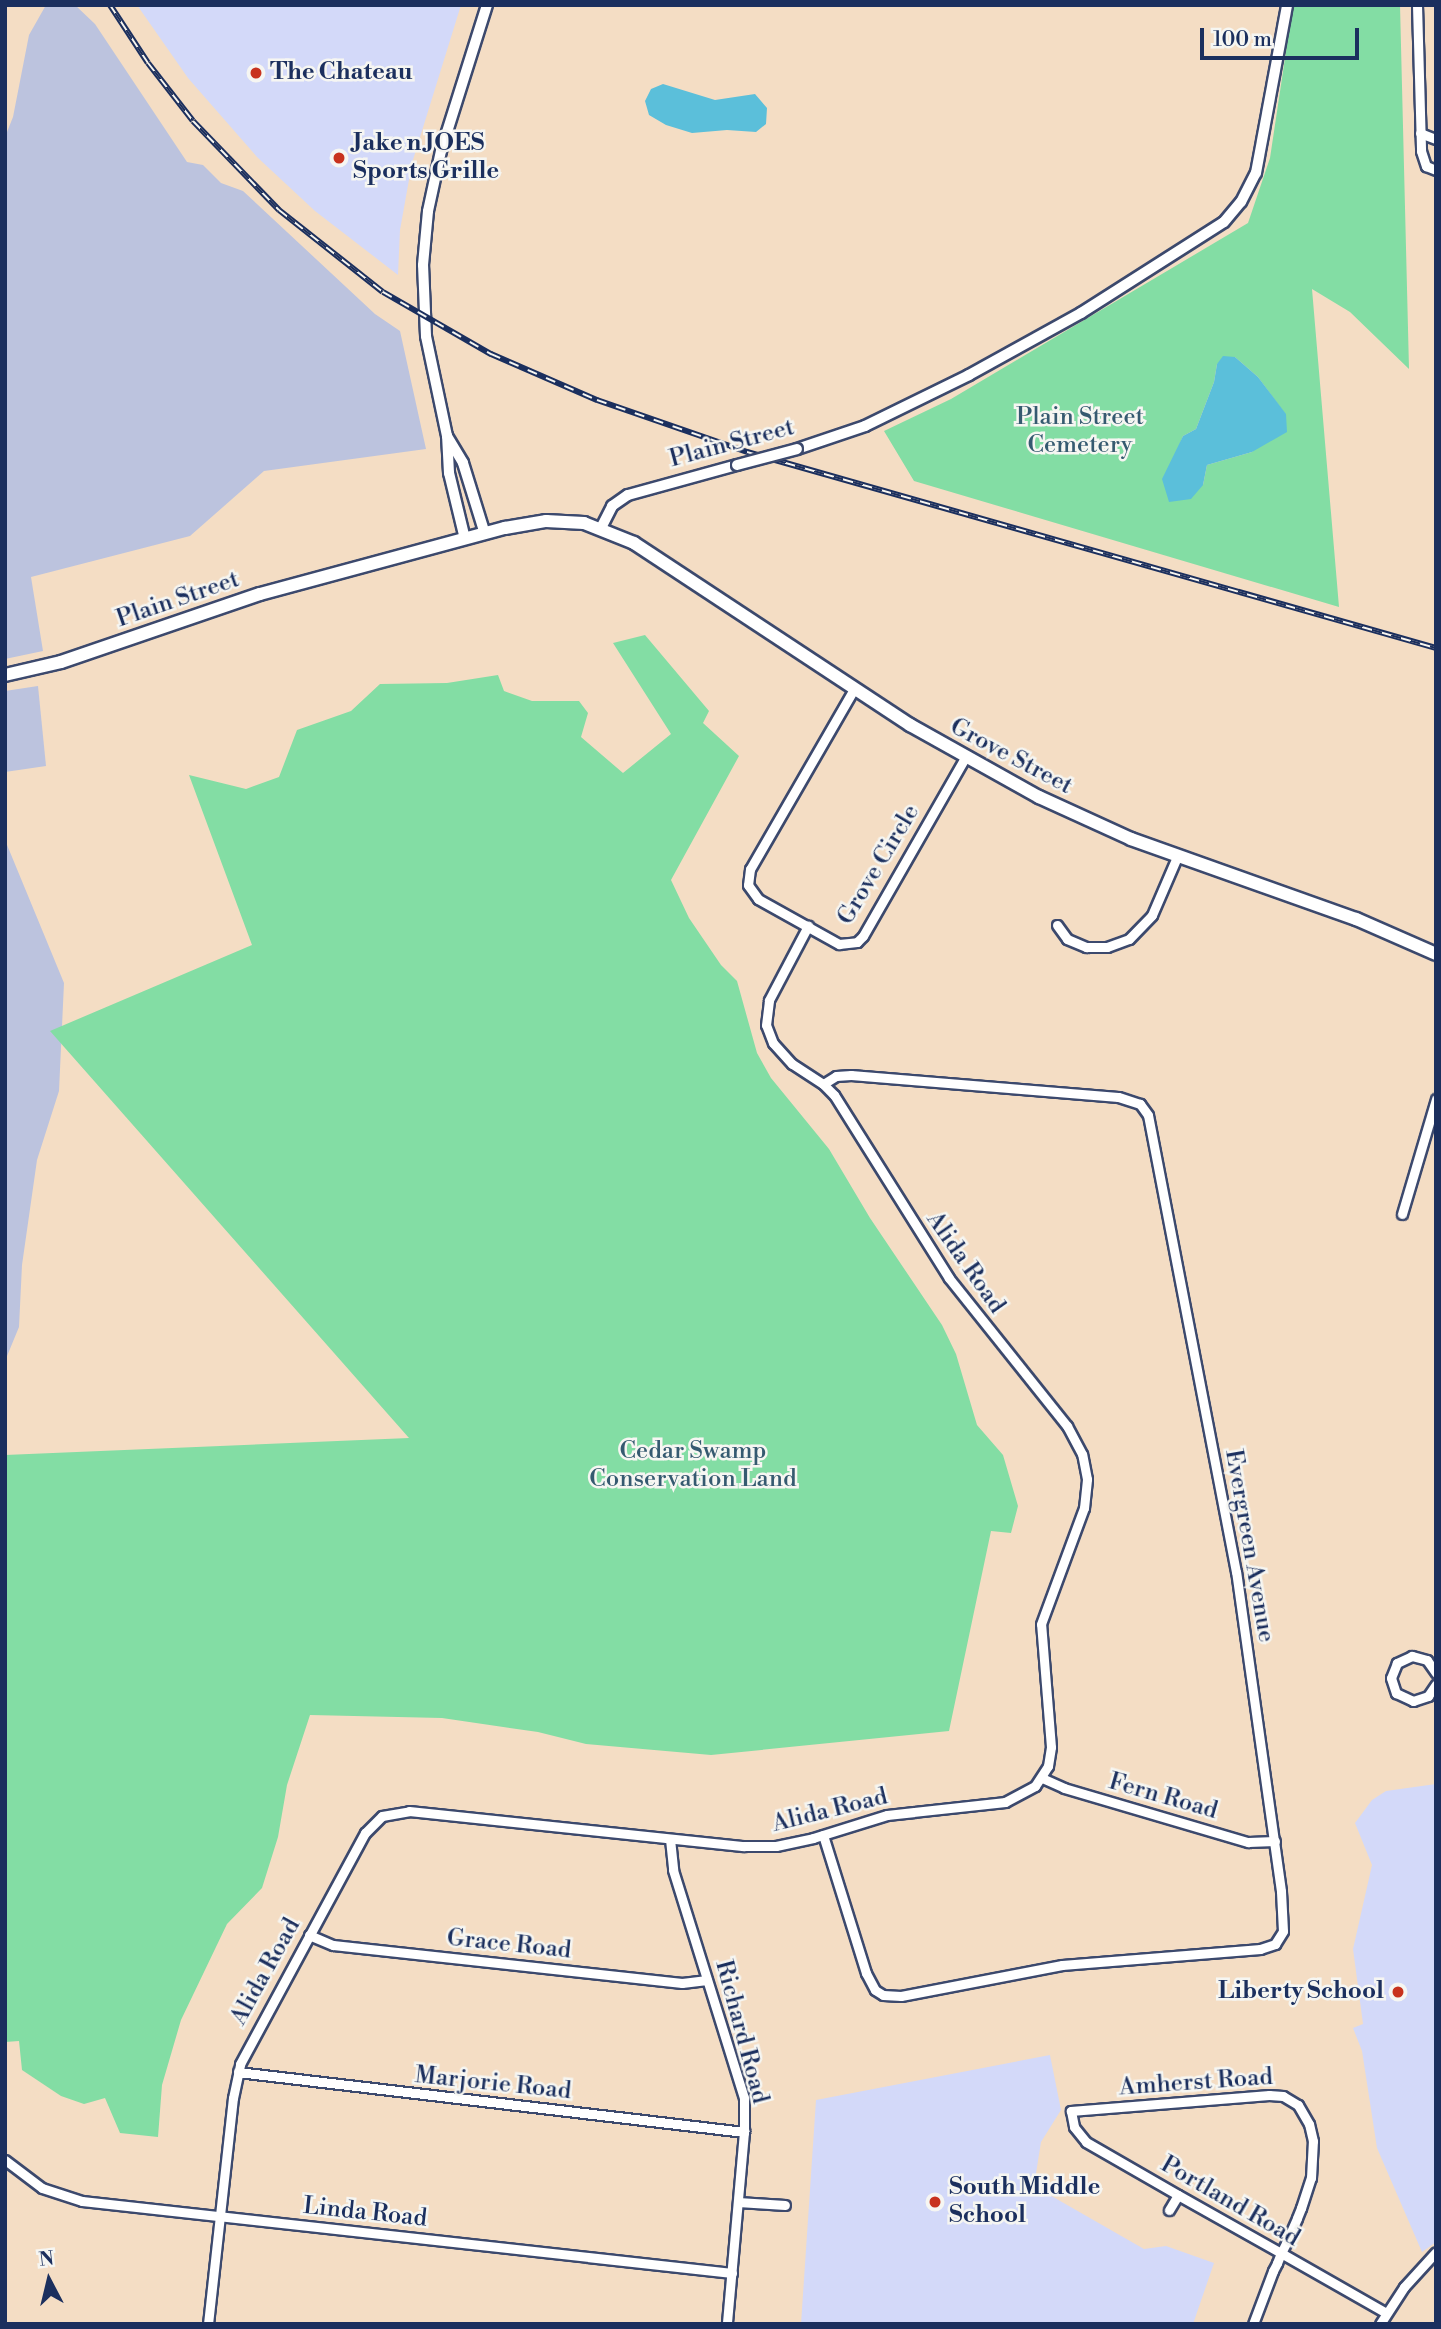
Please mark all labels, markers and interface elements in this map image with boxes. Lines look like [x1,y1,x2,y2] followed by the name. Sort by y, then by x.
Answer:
[1203,14,1362,58] scale bar
[1213,27,1272,53] text: 100 m
[270,59,413,87] place label: The Chateau
[248,65,264,81] marker: The Chateau
[353,130,499,186] place label: Jake n JOES Sports Grille
[331,150,347,166] marker: Jake n JOES Sports Grille
[1016,404,1144,460] park label: Plain Street Cemetery
[666,414,798,474] street label: Plain Street
[113,566,243,634] street label: Plain Street
[945,713,1077,801] street label: Grove Street
[832,800,926,930] street label: Grove Circle
[919,1206,1011,1320] street label: Alida Road
[589,1438,797,1494] park label: Cedar Swamp Conservation Land
[1218,1447,1280,1645] street label: Evergreen Avenue
[1105,1768,1221,1826] street label: Fern Road
[769,1783,891,1839] street label: Alida Road
[225,1913,307,2031] street label: Alida Road
[445,1924,573,1966] street label: Grace Road
[708,1957,774,2107] street label: Richard Road
[1218,1978,1384,2006] place label: Liberty School
[1390,1984,1406,2000] marker: Liberty School
[413,2061,573,2107] street label: Marjorie Road
[1118,2063,1274,2103] street label: Amherst Road
[1155,2151,1305,2253] street label: Portland Road
[949,2174,1100,2230] place label: South Middle School
[302,2192,428,2234] street label: Linda Road
[927,2194,943,2210] marker: South Middle School
[14,2245,84,2315] north arrow
[38,2246,55,2272] text: N

